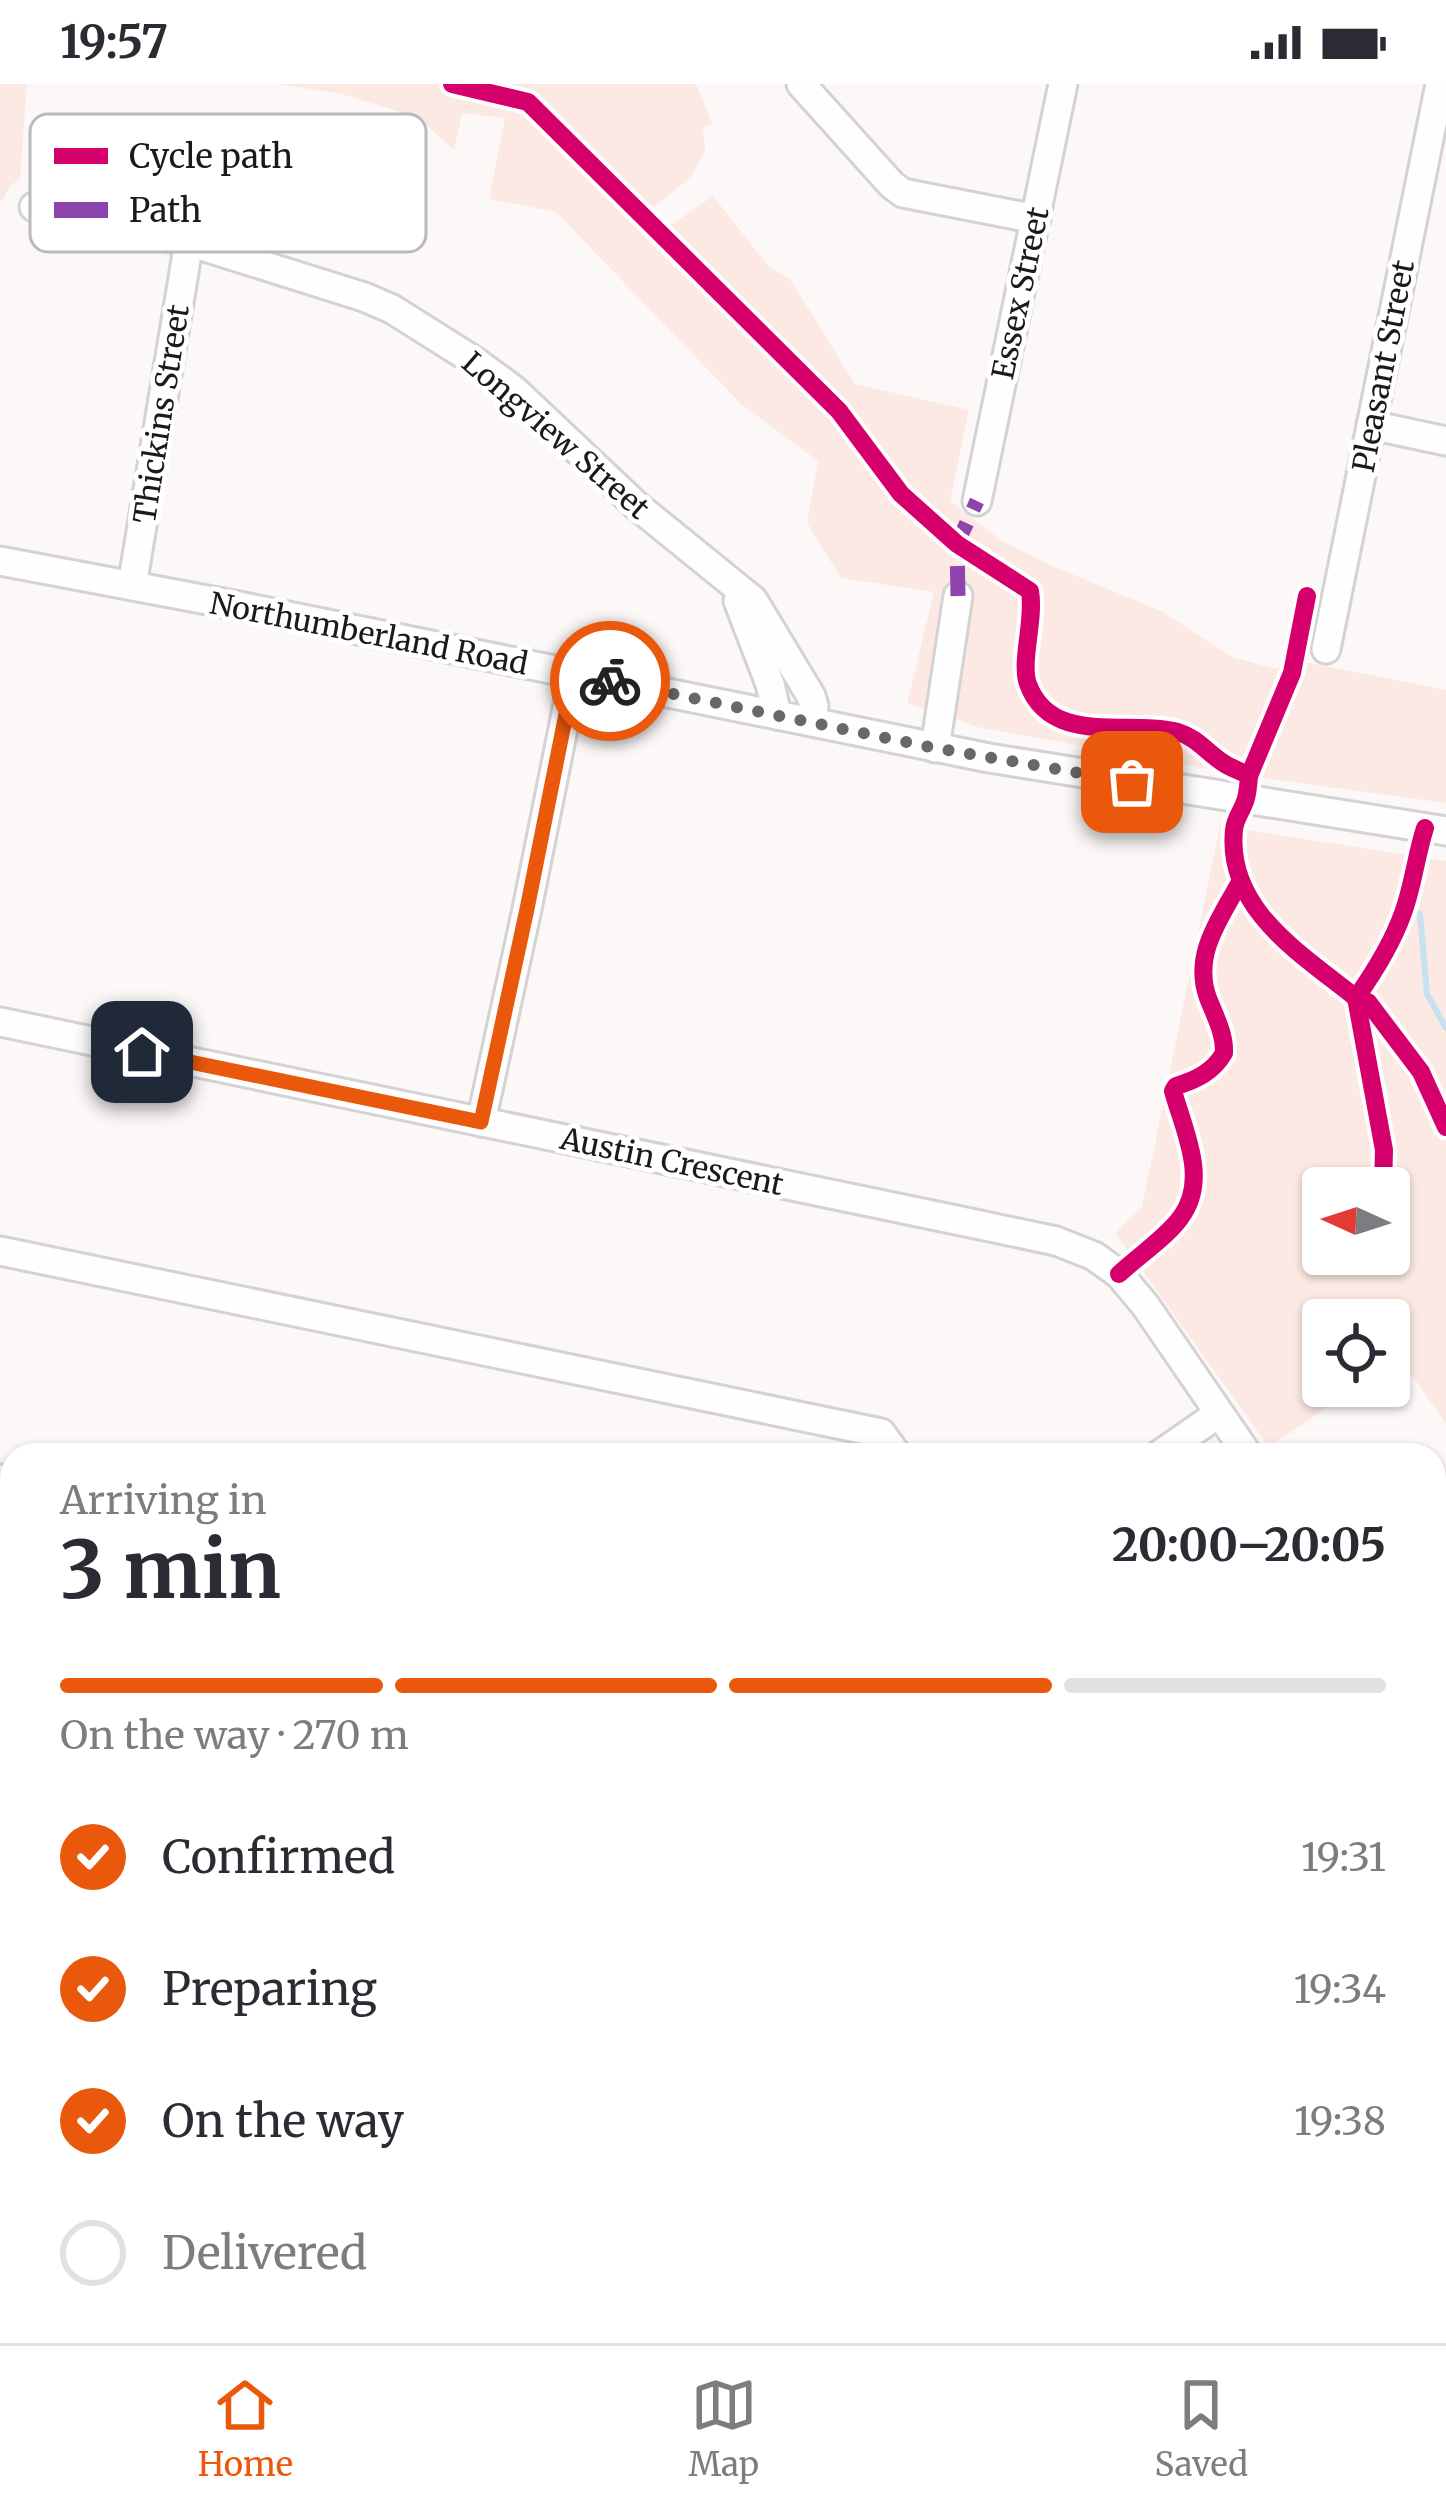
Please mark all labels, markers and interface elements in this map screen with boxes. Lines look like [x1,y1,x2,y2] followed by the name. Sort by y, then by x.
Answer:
[60,14,168,70] text: 19:57
[30,114,426,252] legend
[129,136,293,177] text: Cycle path
[129,190,202,231] text: Path
[983,203,1057,383] street label: Essex Street
[1344,256,1422,475] street label: Pleasant Street
[125,301,197,526] street label: Thickins Street
[455,343,658,527] street label: Longview Street
[207,584,531,682] street label: Northumberland Road
[550,621,670,741] courier
[577,648,643,714] icon: bike
[1081,731,1183,833] pin
[1099,749,1165,815] icon: bag
[91,1001,193,1103] pin
[109,1019,175,1085] icon: home
[556,1119,787,1203] street label: Austin Crescent
[1302,1167,1410,1275] north arrow
[1302,1167,1410,1407] map controls
[1302,1299,1410,1407] button: locate
[60,1476,267,1525] text: Arriving in
[1112,1517,1386,1573] text: 20:00–20:05
[60,1521,281,1619] text: 3 min
[60,1711,409,1760] text: On the way · 270 m
[60,1824,126,1890] icon: check
[162,1829,395,1885] text: Confirmed
[1301,1833,1386,1882] text: 19:31
[60,1956,126,2022] icon: check
[162,1961,377,2017] text: Preparing
[1293,1965,1386,2014] text: 19:34
[60,2088,126,2154] icon: check
[162,2093,404,2149] text: On the way
[1294,2097,1386,2146] text: 19:38
[162,2225,367,2281] text: Delivered
[198,2372,293,2485] tab: Home
[689,2372,759,2485] tab: Map
[1155,2372,1248,2485] tab: Saved

